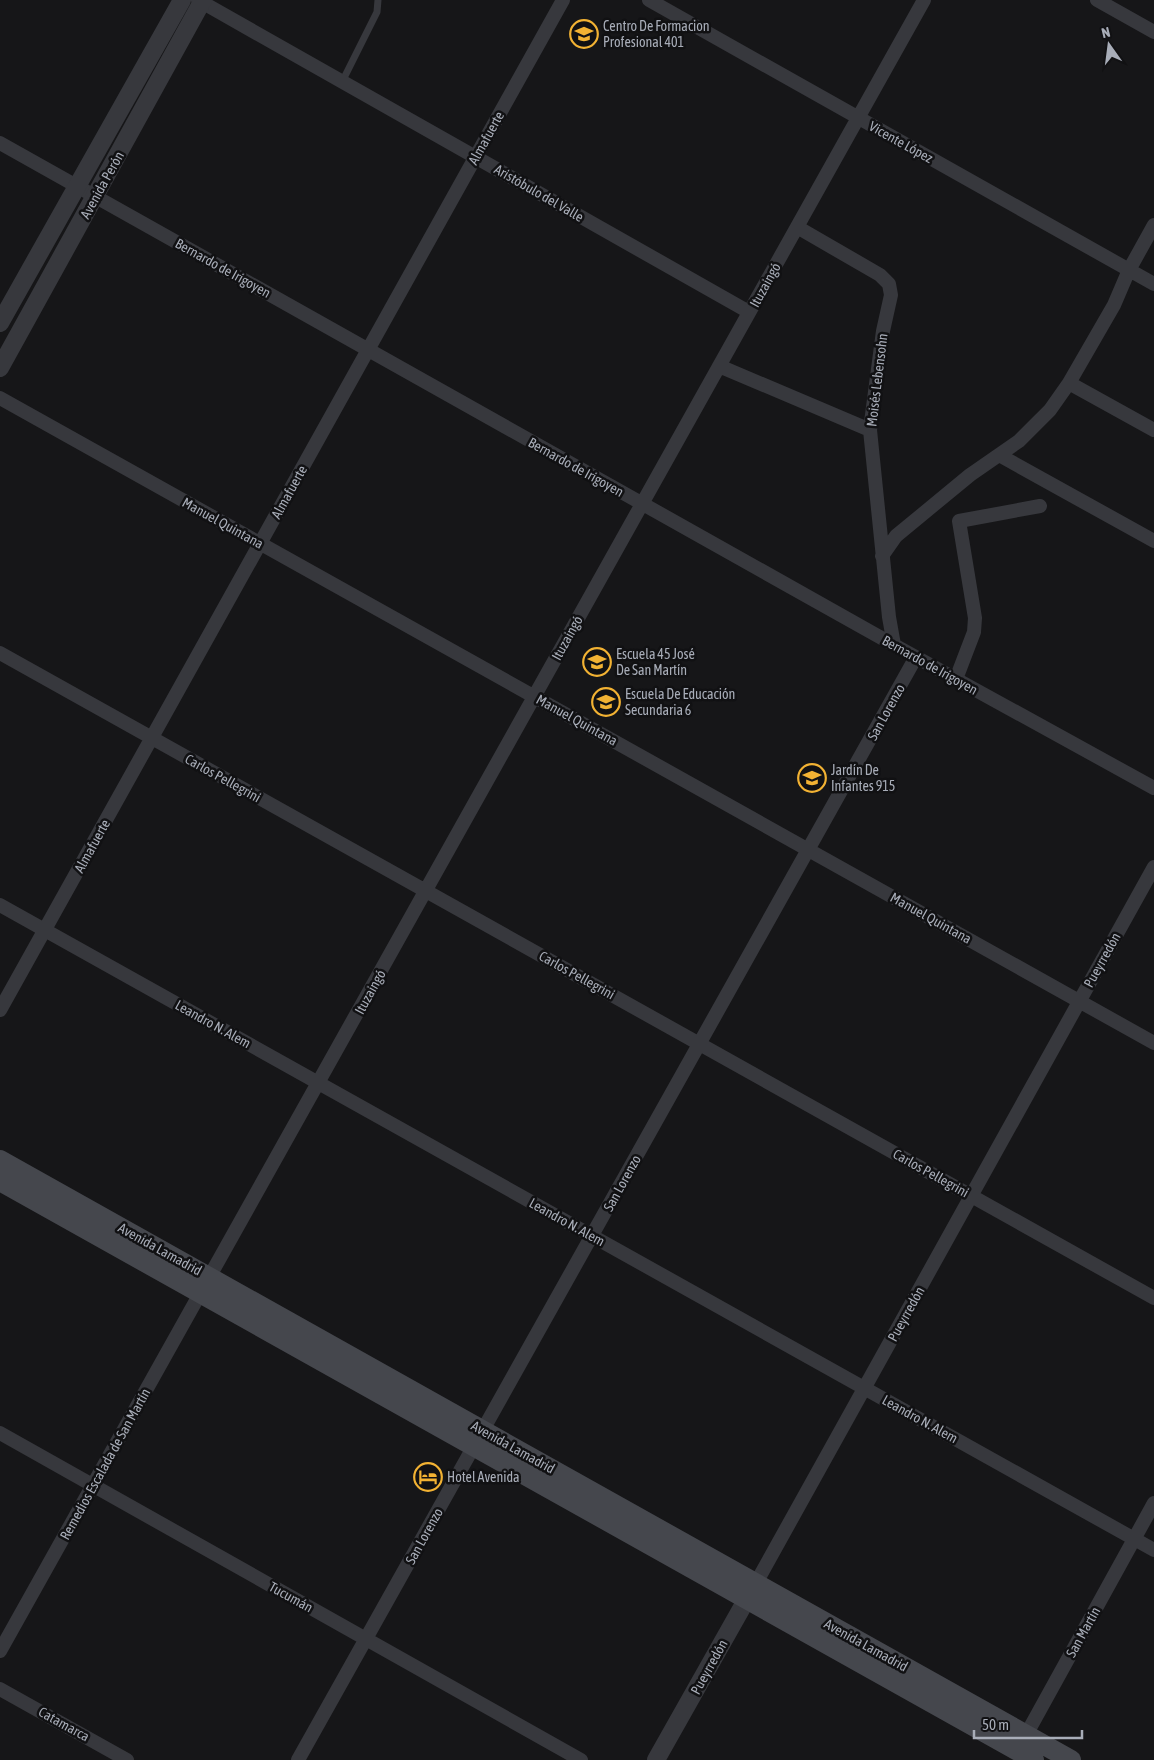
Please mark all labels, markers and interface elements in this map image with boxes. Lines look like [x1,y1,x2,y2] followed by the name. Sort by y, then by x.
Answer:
[603,18,710,50] place label: Centro De Formacion Profesional 401
[569,19,599,49] school or university icon: Centro De Formacion Profesional 401
[1084,20,1134,70] north arrow
[1100,24,1112,41] text: N
[465,109,507,167] street label: Almafuerte
[866,118,936,166] street label: Vicente López
[77,149,127,221] street label: Avenida Perón
[492,161,586,225] street label: Aristóbulo del Valle
[173,235,273,301] street label: Bernardo de Irigoyen
[746,260,784,310] street label: Ituzaingó
[863,332,891,428] street label: Moisés Lebensohn
[526,434,626,500] street label: Bernardo de Irigoyen
[268,463,310,521] street label: Almafuerte
[180,494,266,552] street label: Manuel Quintana
[548,613,586,663] street label: Ituzaingó
[880,632,980,698] street label: Bernardo de Irigoyen
[616,646,695,678] place label: Escuela 45 José De San Martín
[582,647,612,677] school or university icon: Escuela 45 José De San Martín
[864,681,908,743] street label: San Lorenzo
[625,686,735,718] place label: Escuela De Educación Secundaria 6
[591,687,621,717] school or university icon: Escuela De Educación Secundaria 6
[534,691,620,749] street label: Manuel Quintana
[182,751,264,805] street label: Carlos Pellegrini
[831,762,895,794] place label: Jardín De Infantes 915
[797,763,827,793] school or university icon: Jardín De Infantes 915
[71,817,113,875] street label: Almafuerte
[888,889,974,947] street label: Manuel Quintana
[1080,930,1124,990] street label: Pueyrredón
[536,948,618,1002] street label: Carlos Pellegrini
[351,967,389,1017] street label: Ituzaingó
[172,997,254,1051] street label: Leandro N. Alem
[890,1146,972,1200] street label: Carlos Pellegrini
[600,1152,644,1214] street label: San Lorenzo
[526,1195,608,1249] street label: Leandro N. Alem
[115,1219,205,1279] street label: Avenida Lamadrid
[884,1284,928,1344] street label: Pueyrredón
[57,1385,153,1543] street label: Remedios Escalada de San Martín
[879,1392,961,1446] street label: Leandro N. Alem
[468,1417,558,1477] street label: Avenida Lamadrid
[413,1462,443,1492] hotel icon: Hotel Avenida
[447,1469,520,1485] place label: Hotel Avenida
[402,1505,446,1567] street label: San Lorenzo
[266,1578,316,1616] street label: Tucumán
[1063,1604,1103,1660] street label: San Martín
[821,1615,911,1675] street label: Avenida Lamadrid
[687,1637,731,1697] street label: Pueyrredón
[36,1703,92,1745] street label: Catamarca
[974,1708,1082,1740] scale bar
[982,1716,1009,1733] text: 50 m

